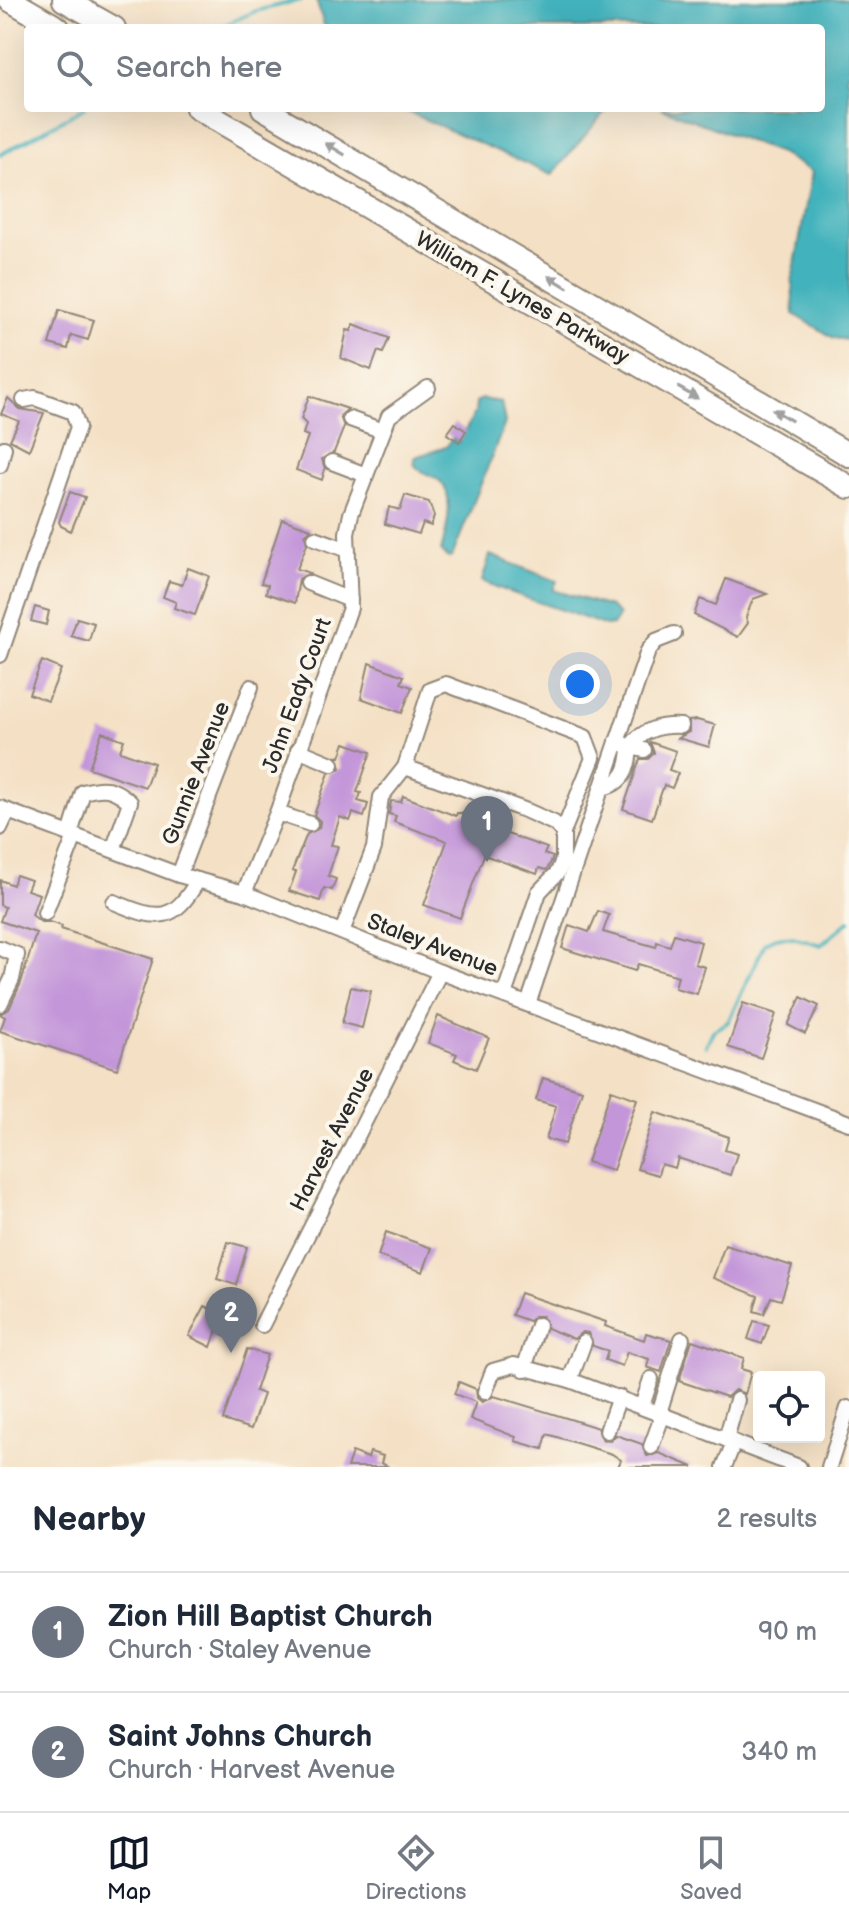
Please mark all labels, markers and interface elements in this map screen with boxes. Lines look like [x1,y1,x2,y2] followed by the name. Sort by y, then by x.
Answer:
[24,24,825,112] search box
[52,46,96,90] icon: search
[116,50,282,86] text: Search here
[324,142,346,156] one-way arrow
[411,226,634,371] street label: William F. Lynes Parkway
[547,275,569,289] one-way arrow
[677,386,699,400] one-way arrow
[771,408,793,422] one-way arrow
[257,614,338,777] street label: John Eady Court
[560,664,600,704] your location
[157,698,236,849] street label: Gunnie Avenue
[461,796,513,862] pin: 1
[363,908,502,983] street label: Staley Avenue
[285,1063,380,1216] street label: Harvest Avenue
[205,1287,257,1353] pin: 2
[753,1371,825,1443] map controls
[753,1371,825,1443] button: locate
[32,1499,146,1540] text: Nearby
[717,1504,817,1535] text: 2 results
[108,1599,433,1635] text: Zion Hill Baptist Church
[53,1617,63,1648] text: 1
[758,1617,817,1648] text: 90 m
[108,1635,371,1666] text: Church · Staley Avenue
[108,1719,372,1755] text: Saint Johns Church
[50,1737,66,1768] text: 2
[741,1737,817,1768] text: 340 m
[108,1755,395,1786] text: Church · Harvest Avenue
[107,1831,151,1906] tab: Map
[365,1831,466,1906] tab: Directions
[680,1831,742,1906] tab: Saved

